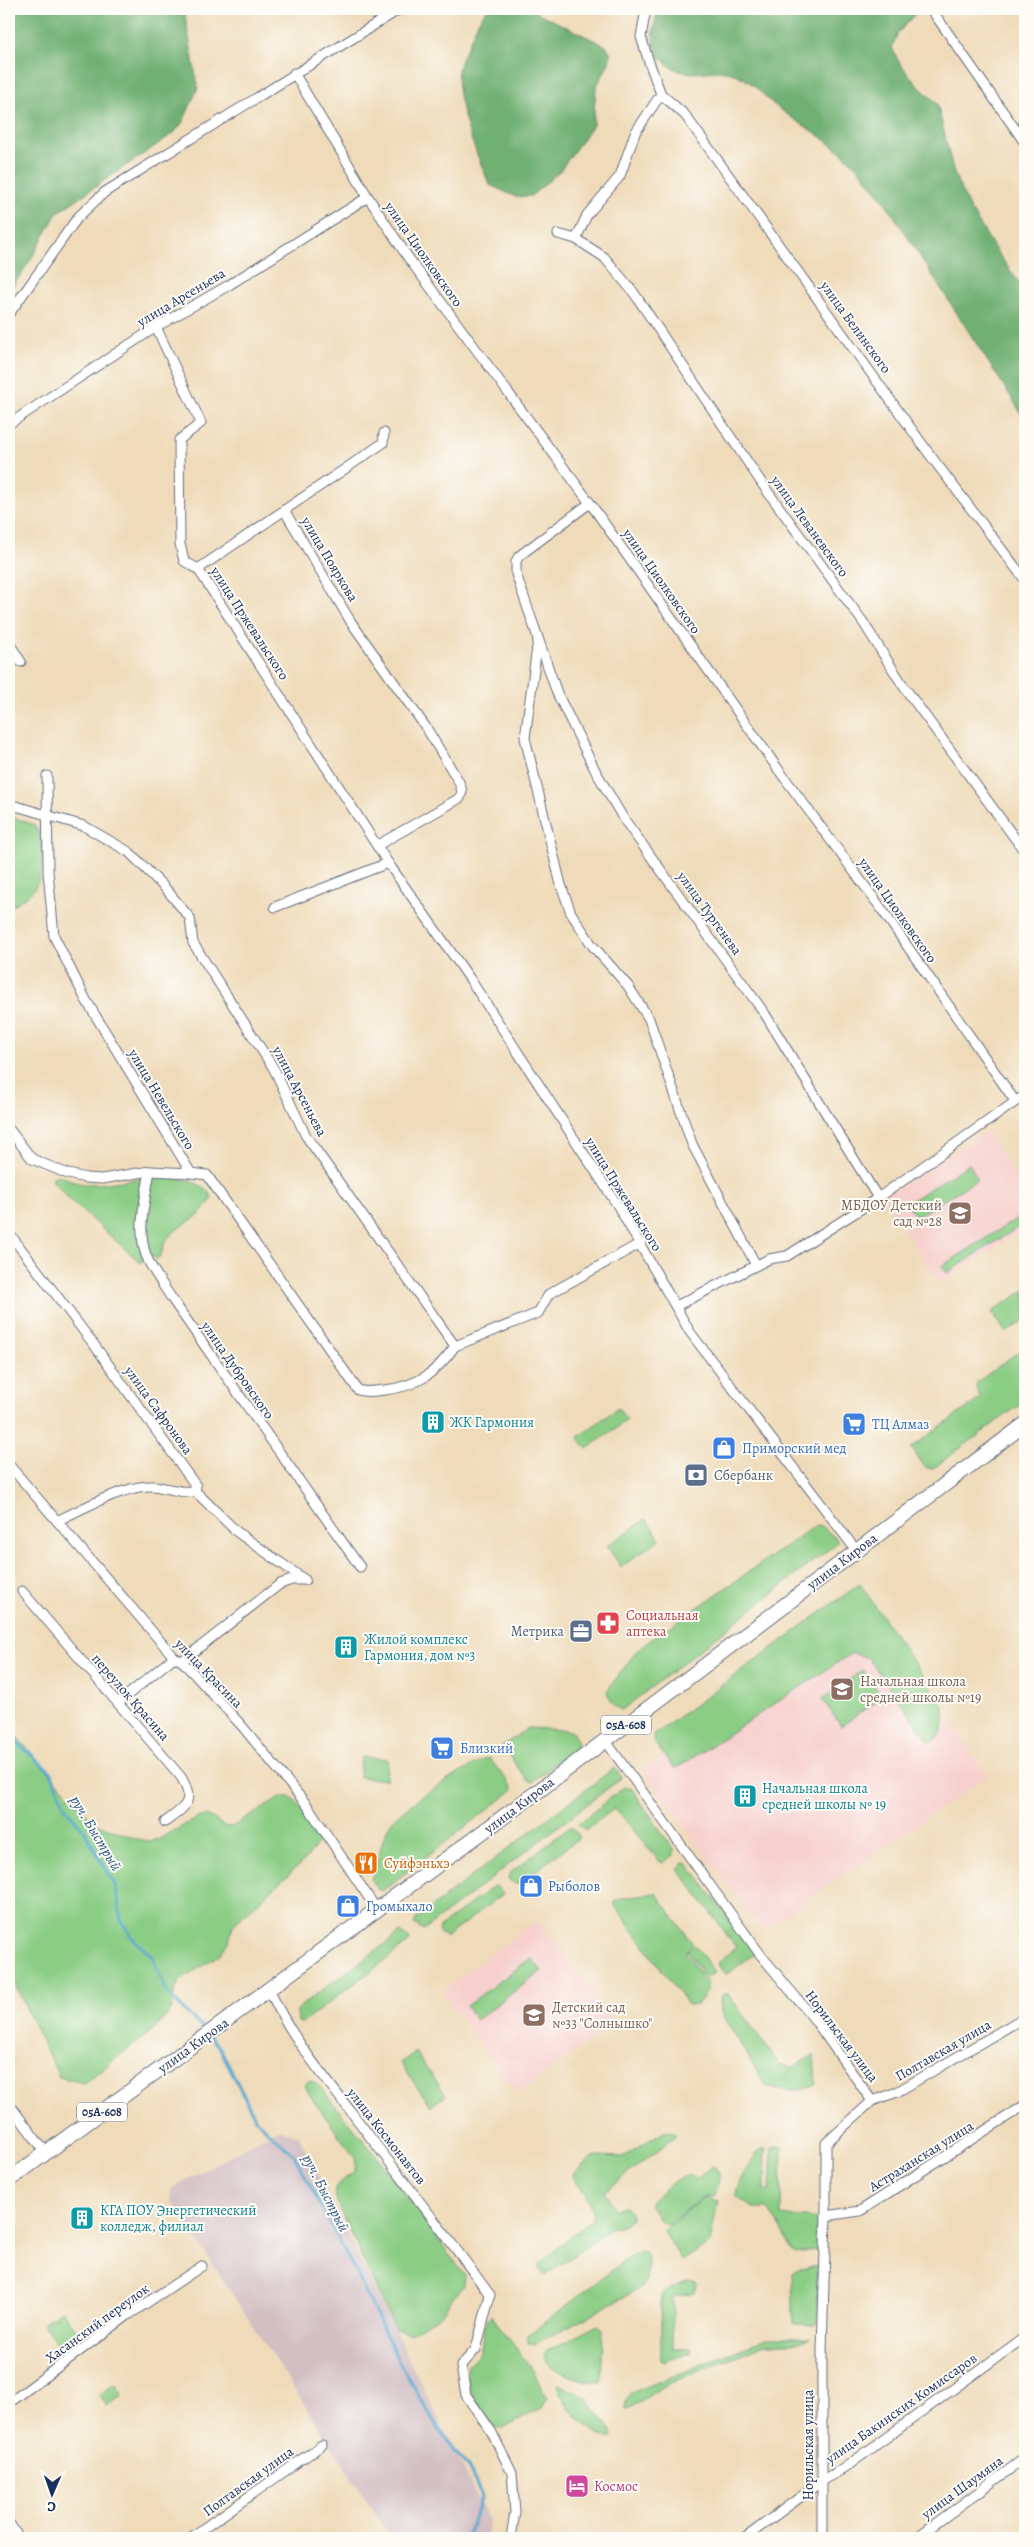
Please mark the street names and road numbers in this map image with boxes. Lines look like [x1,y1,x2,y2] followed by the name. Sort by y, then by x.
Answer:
[380,197,467,311] street label: улица Циолковского
[133,263,229,332] street label: улица Арсеньева
[815,277,895,377] street label: улица Белинского
[766,471,853,581] street label: улица Леваневского
[296,512,363,606] street label: улица Пояркова
[618,524,705,638] street label: улица Циолковского
[205,562,293,684] street label: улица Пржевальского
[854,853,941,967] street label: улица Циолковского
[672,867,747,959] street label: улица Тургенева
[267,1042,332,1140] street label: улица Арсеньева
[123,1045,199,1153] street label: улица Невельского
[580,1133,666,1255] street label: улица Пржевальского
[196,1317,278,1423] street label: улица Дубровского
[119,1361,197,1459] street label: улица Сафронова
[803,1528,882,1595] street label: улица Кирова
[170,1634,247,1713] street label: улица Красина
[87,1650,174,1745] street label: переулок Красина
[601,1716,651,1734] road number: 05А-608
[480,1772,559,1839] street label: улица Кирова
[801,1986,883,2087] street label: Норильская улица
[153,2013,233,2078] street label: улица Кирова
[892,2015,995,2086] street label: Полтавская улица
[342,2083,431,2189] street label: улица Космонавтов
[77,2102,127,2122] road number: 05А-608
[864,2116,978,2197] street label: Астраханская улица
[41,2279,153,2368] street label: Хасанский переулок
[821,2349,981,2469] street label: улица Бакинских Комиссаров
[799,2389,818,2500] street label: Норильская улица
[199,2442,298,2521] street label: Полтавская улица
[917,2451,1007,2524] street label: улица Шаумяна

